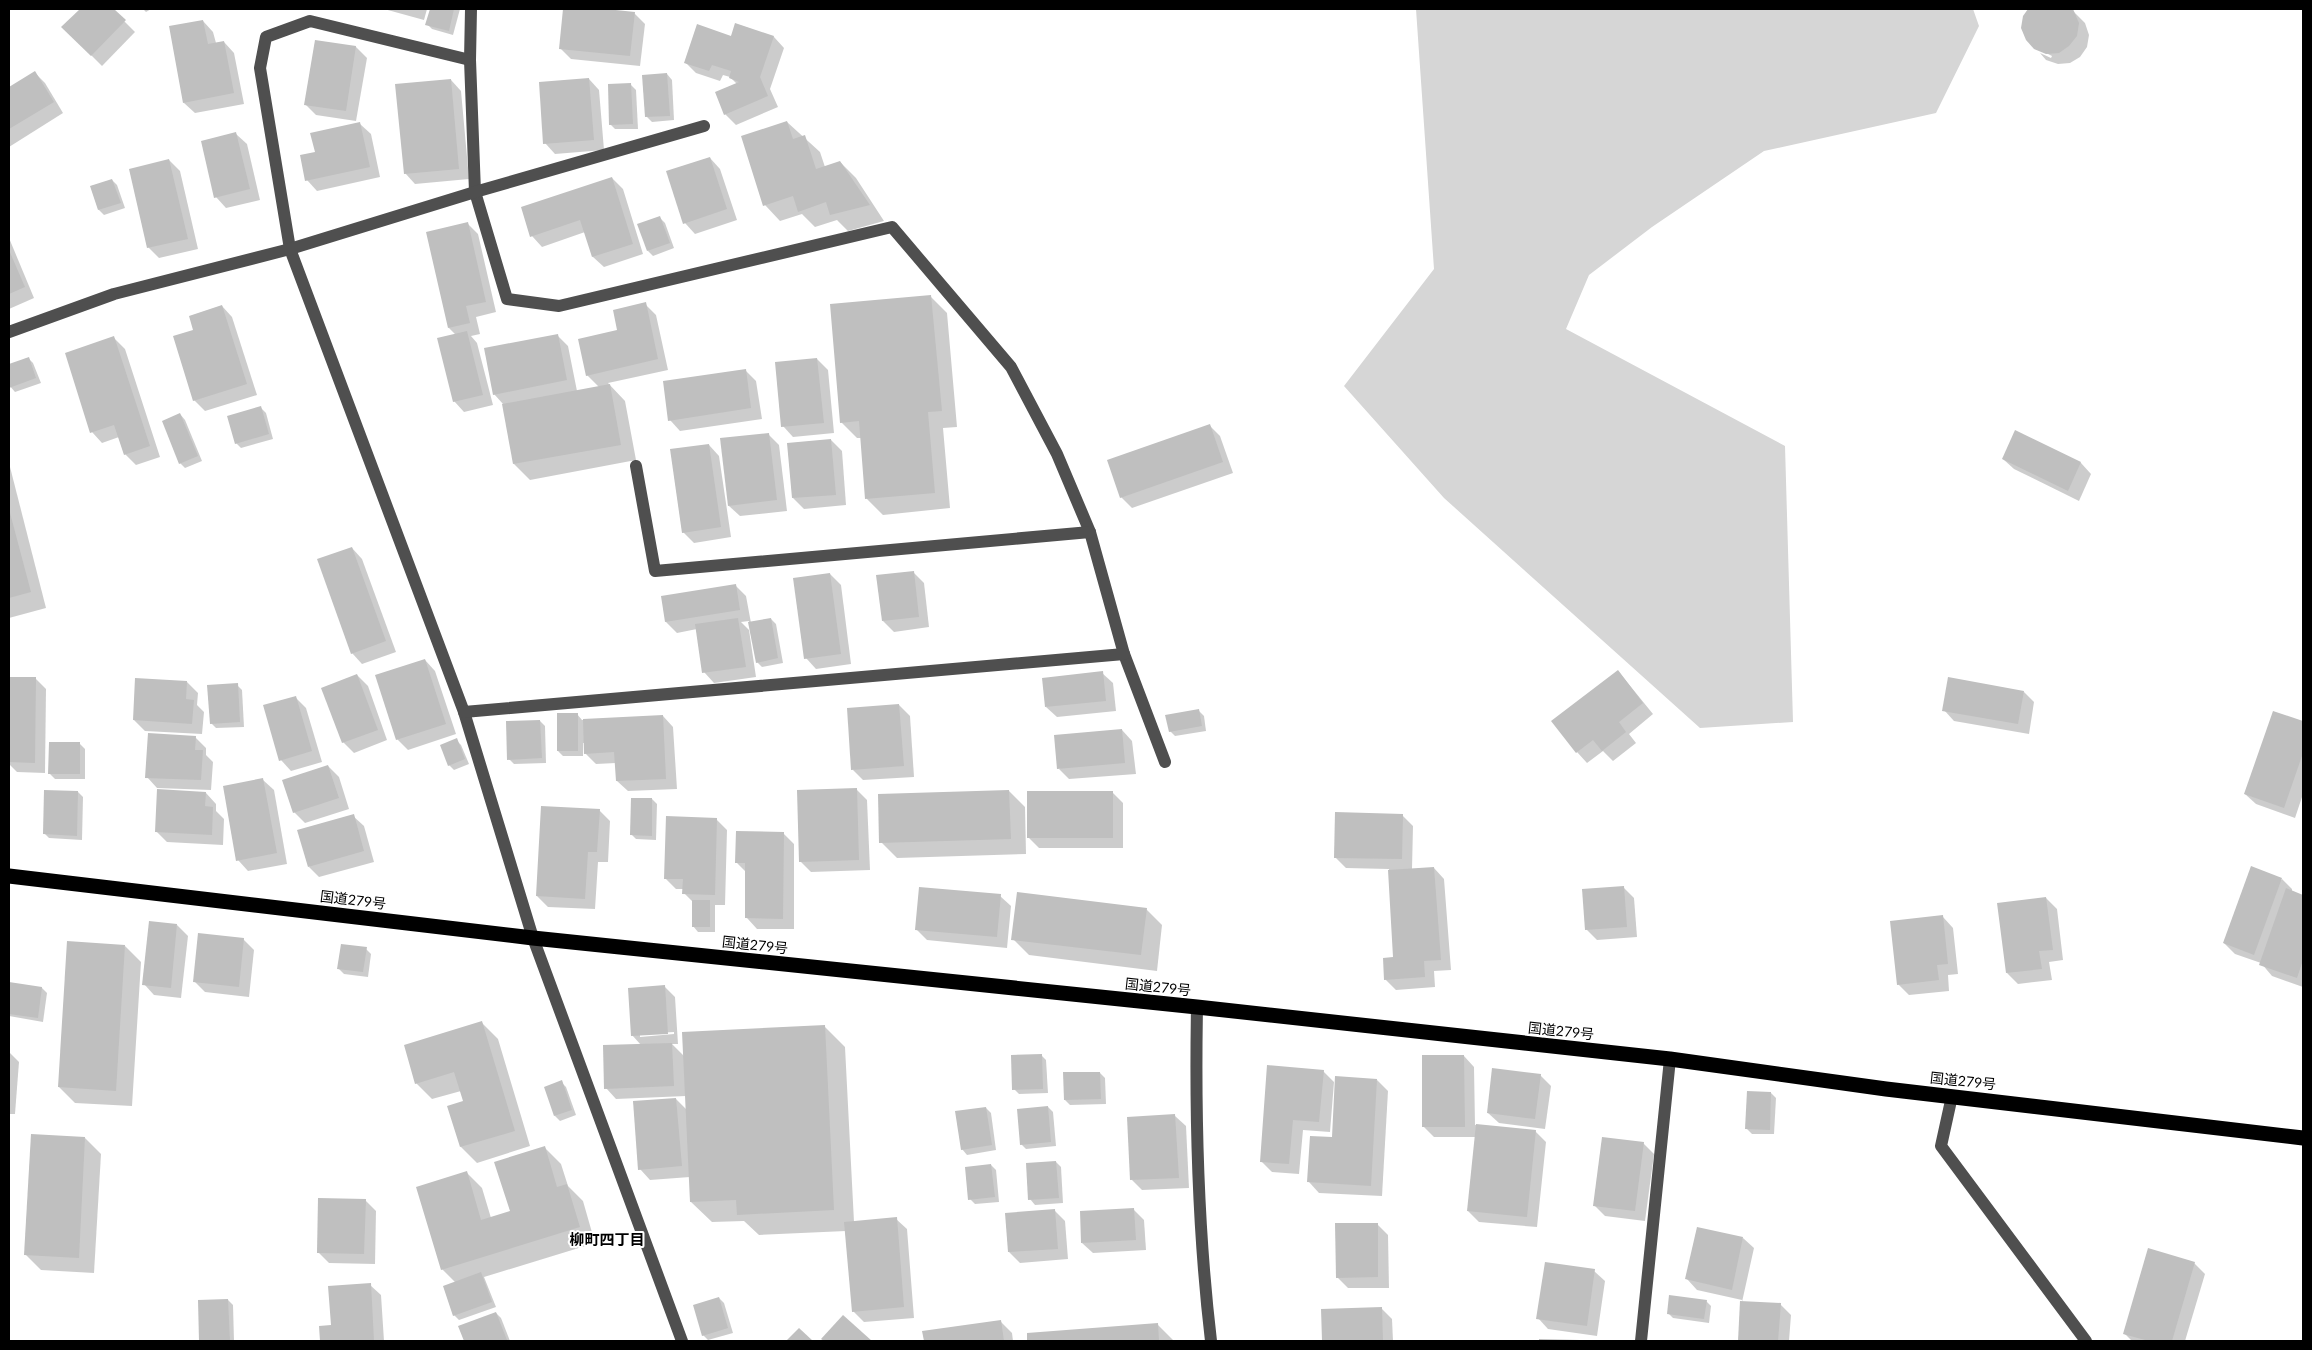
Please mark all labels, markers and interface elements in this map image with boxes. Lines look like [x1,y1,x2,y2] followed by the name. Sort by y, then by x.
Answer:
[319,887,387,912] street label: 国道279号
[721,933,789,956] street label: 国道279号
[1124,975,1192,998] street label: 国道279号
[1527,1019,1595,1042] street label: 国道279号
[1929,1069,1997,1092] street label: 国道279号
[569,1230,645,1248] district label: 柳町四丁目

